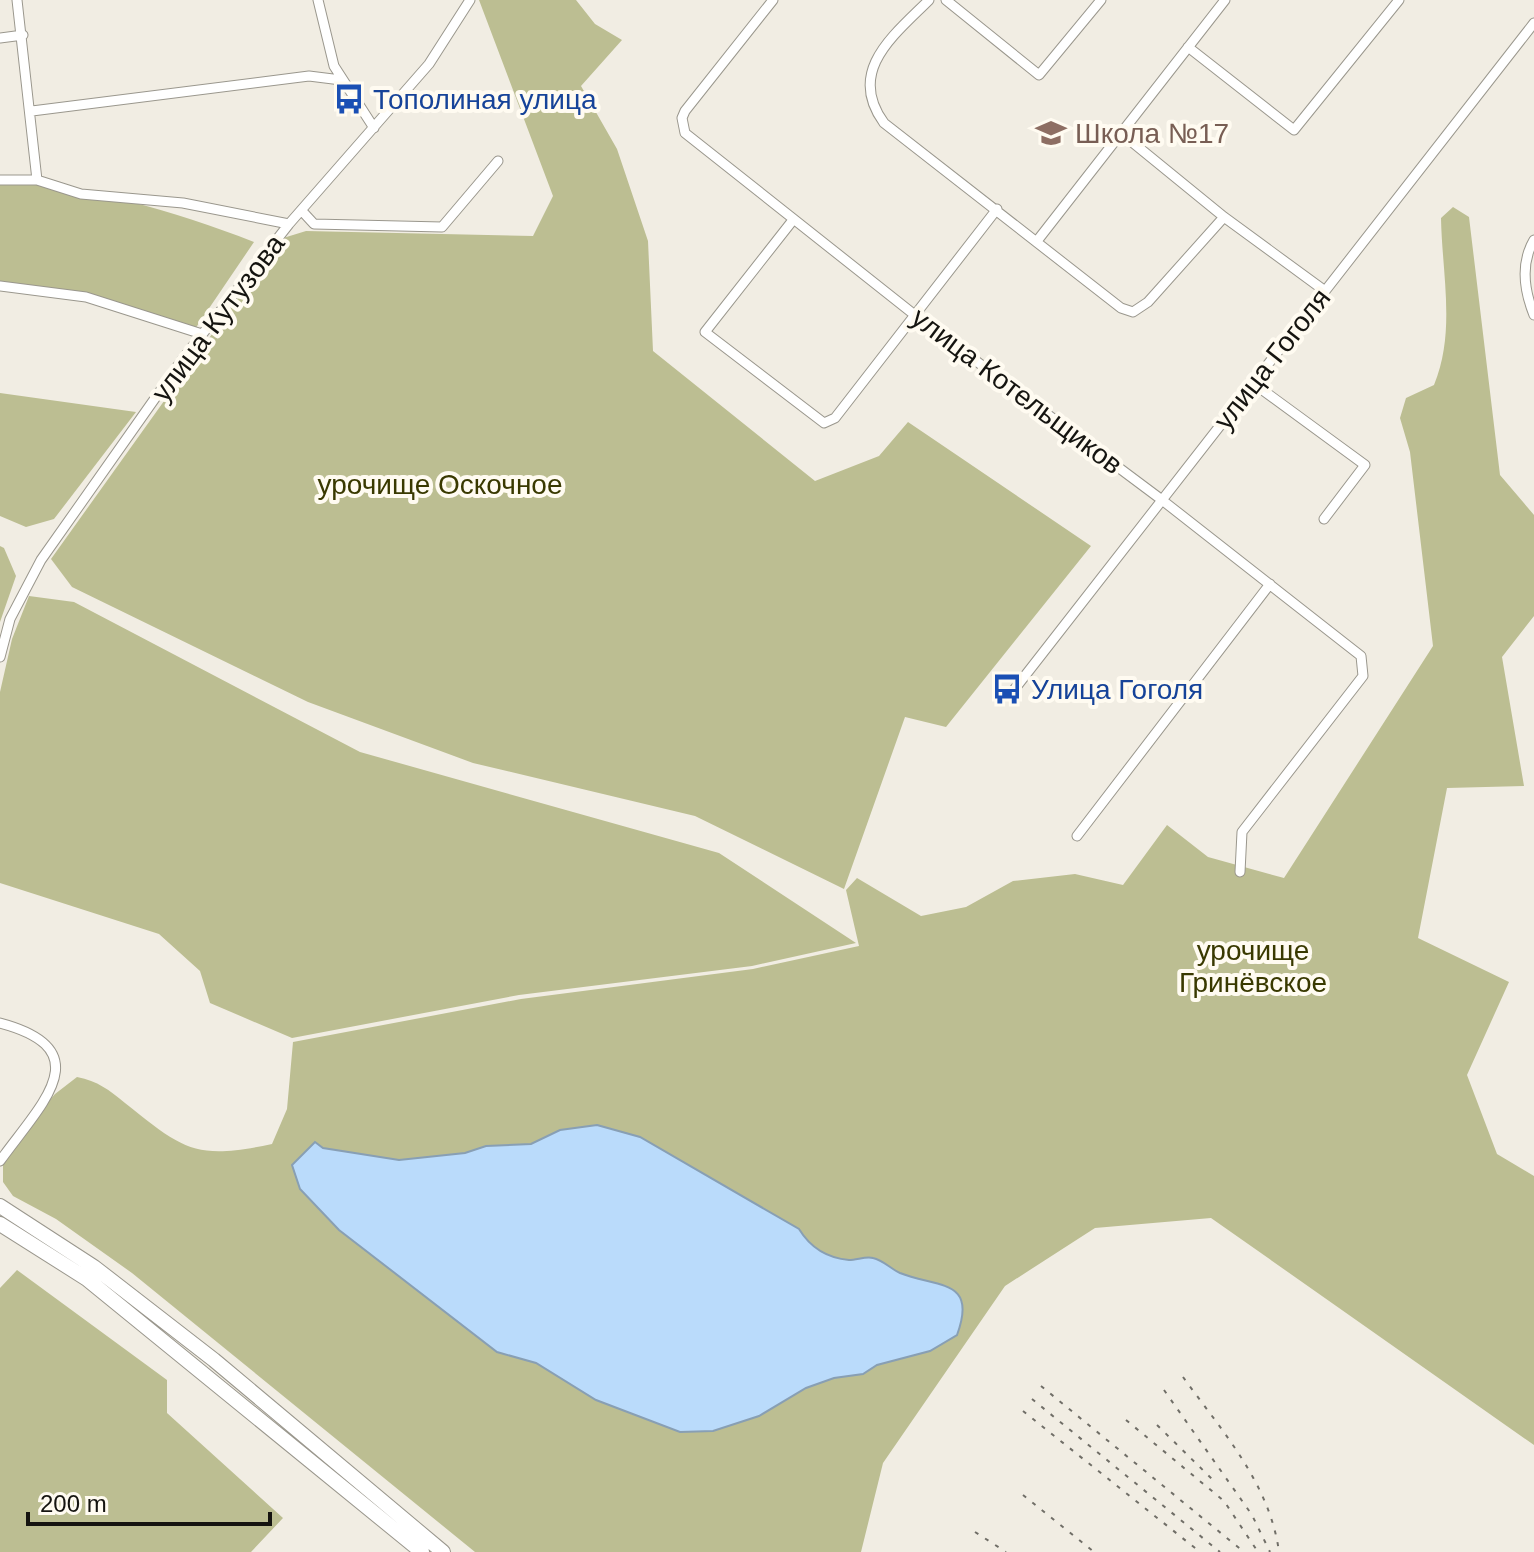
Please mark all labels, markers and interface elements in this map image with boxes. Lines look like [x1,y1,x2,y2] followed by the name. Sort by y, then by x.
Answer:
[332,82,366,116] bus stop icon: Тополиная улица
[373,84,597,115] place label: Тополиная улица
[1034,116,1068,150] school or university icon: Школа №17
[1075,118,1229,149] place label: Школа №17
[145,228,291,407] street label: улица Кутузова
[1208,283,1336,435] street label: улица Гоголя
[906,302,1128,480] street label: улица Котельщиков
[317,469,563,500] park label: урочище Оскочное
[990,672,1024,706] bus stop icon: Улица Гоголя
[1031,674,1203,705] place label: Улица Гоголя
[1179,935,1327,998] park label: урочище Гринёвское
[28,1476,270,1526] scale bar
[40,1490,107,1517] text: 200 m

